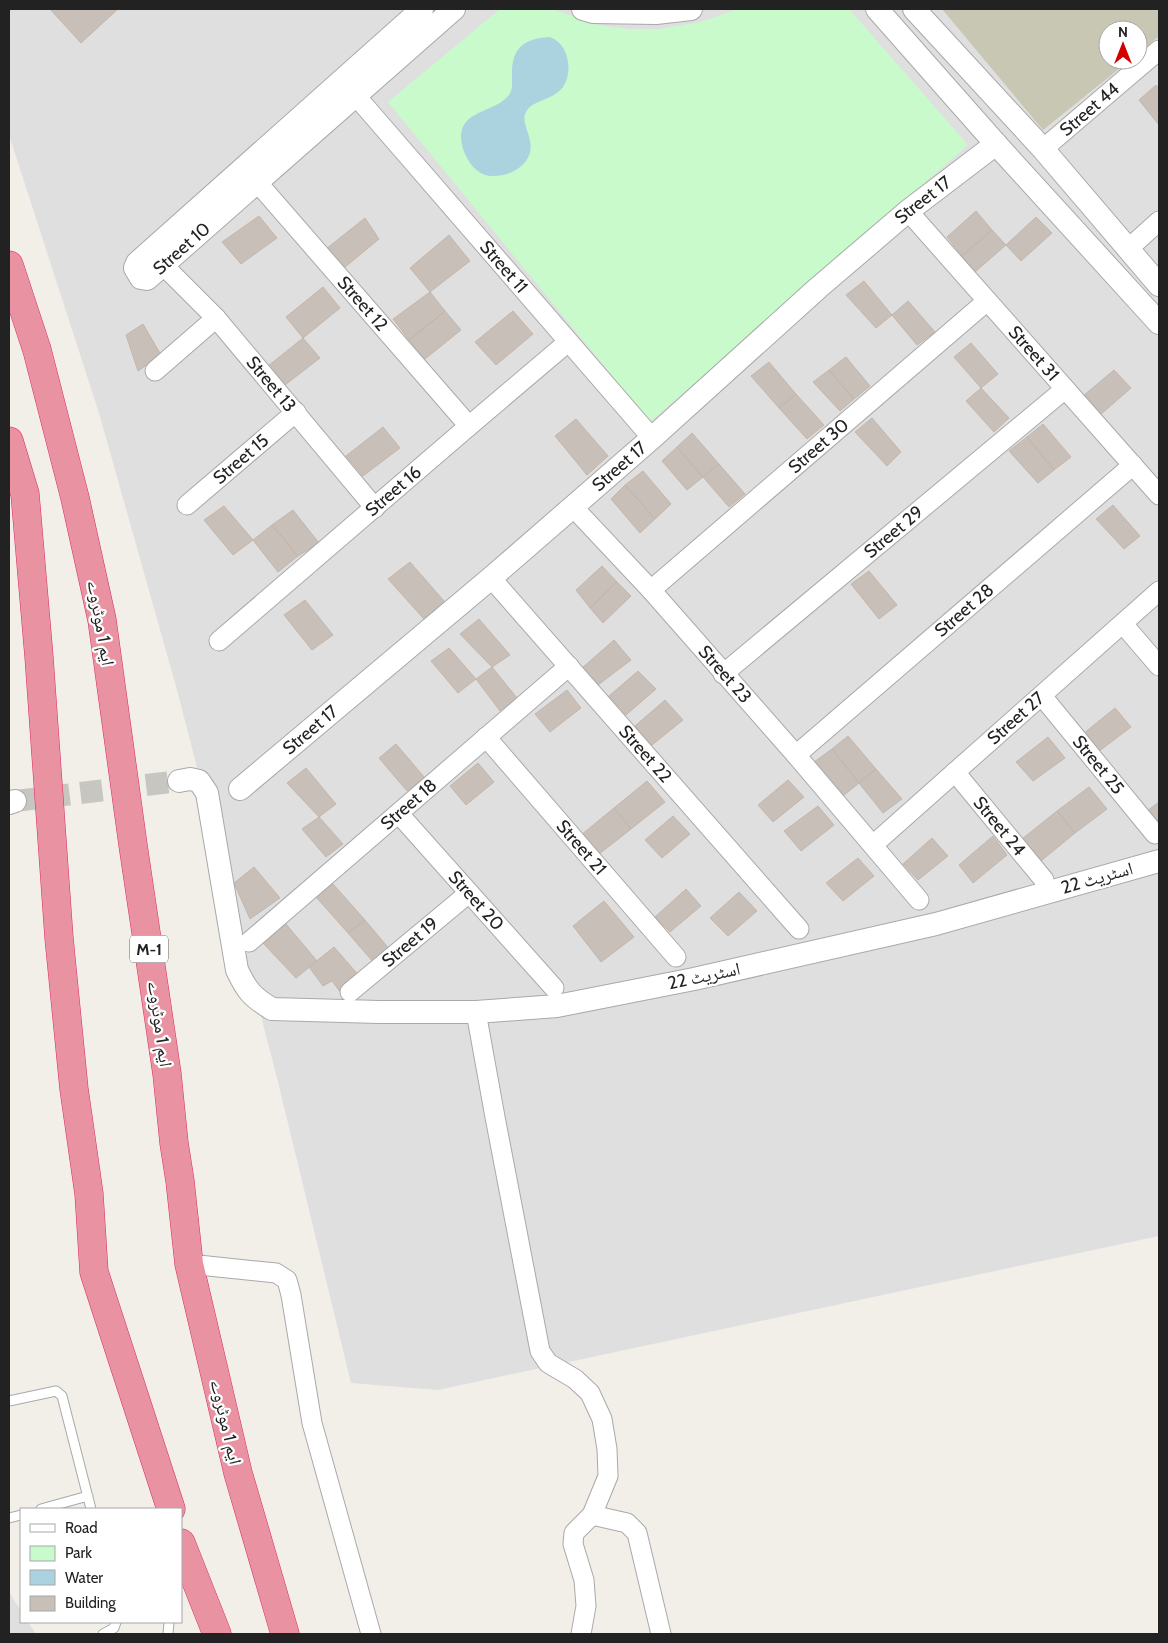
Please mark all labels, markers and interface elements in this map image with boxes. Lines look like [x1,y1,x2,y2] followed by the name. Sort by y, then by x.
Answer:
[1098,20,1148,70] north arrow
[1118,23,1128,41] text: N
[1055,78,1124,141] street label: Street 44
[890,171,955,229] street label: Street 17
[149,218,215,280] street label: Street 10
[475,236,533,298] street label: Street 11
[333,272,392,336] street label: Street 12
[1004,321,1064,385] street label: Street 31
[242,352,301,416] street label: Street 13
[784,414,853,478] street label: Street 30
[209,429,273,489] street label: Street 15
[587,437,651,496] street label: Street 17
[361,461,426,521] street label: Street 16
[860,501,927,563] street label: Street 29
[82,579,119,668] street label: ایم 1 موٹروے
[930,579,998,642] street label: Street 28
[694,641,756,708] street label: Street 23
[983,687,1049,749] street label: Street 27
[278,700,342,759] street label: Street 17
[614,721,676,787] street label: Street 22
[1068,731,1129,799] street label: Street 25
[376,774,441,834] street label: Street 18
[969,792,1030,860] street label: Street 24
[552,815,611,880] street label: Street 21
[1059,857,1135,899] street label: اسٹریٹ 22
[444,866,508,935] street label: Street 20
[377,912,443,972] street label: Street 19
[130,936,168,962] road number: M-1
[666,958,742,994] street label: اسٹریٹ 22
[142,980,177,1068] street label: ایم 1 موٹروے
[205,1377,246,1467] street label: ایم 1 موٹروے
[20,1508,182,1623] legend
[65,1519,98,1537] text: Road
[65,1544,92,1562] text: Park
[65,1569,103,1587] text: Water
[65,1594,116,1612] text: Building

